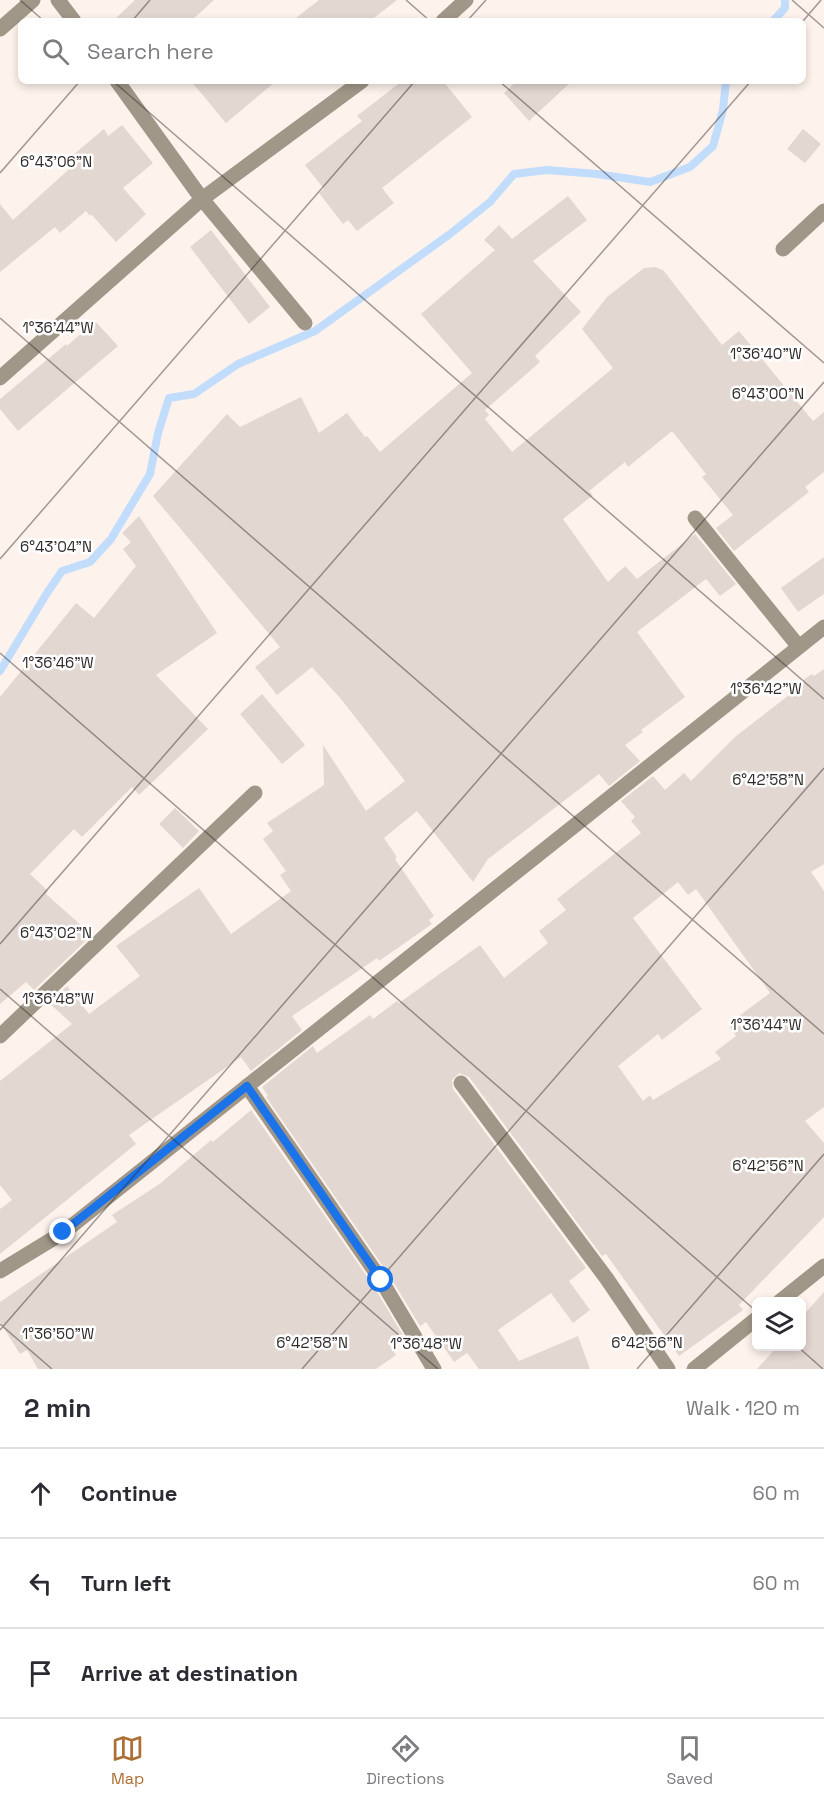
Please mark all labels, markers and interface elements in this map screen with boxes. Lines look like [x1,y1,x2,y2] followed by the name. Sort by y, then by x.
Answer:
[18,18,806,84] search box
[39,35,72,68] icon: search
[87,37,214,65] text: Search here
[20,152,92,171] text: 6°43'06"N
[22,318,94,337] text: 1°36'44"W
[730,344,802,363] text: 1°36'40"W
[732,384,804,403] text: 6°43'00"N
[20,537,92,556] text: 6°43'04"N
[22,653,94,672] text: 1°36'46"W
[730,679,802,698] text: 1°36'42"W
[732,770,804,789] text: 6°42'58"N
[20,923,92,942] text: 6°43'02"N
[22,989,94,1008] text: 1°36'48"W
[730,1015,802,1034] text: 1°36'44"W
[732,1156,804,1175] text: 6°42'56"N
[49,1218,75,1244] route end
[367,1266,393,1292] route start
[752,1297,806,1351] map controls
[752,1297,806,1351] button: layers
[22,1324,94,1343] text: 1°36'50"W
[276,1333,348,1352] text: 6°42'58"N
[611,1333,683,1352] text: 6°42'56"N
[390,1334,462,1353] text: 1°36'48"W
[24,1391,91,1425] text: 2 min
[686,1395,800,1421] text: Walk · 120 m
[24,1477,57,1510] icon: ahead
[81,1479,177,1507] text: Continue
[753,1480,800,1506] text: 60 m
[24,1567,57,1600] icon: left
[81,1569,171,1597] text: Turn left
[753,1570,800,1596] text: 60 m
[24,1657,57,1690] icon: arrive
[81,1659,298,1687] text: Arrive at destination
[111,1732,144,1789] tab: Map
[366,1732,445,1789] tab: Directions
[666,1732,713,1789] tab: Saved

